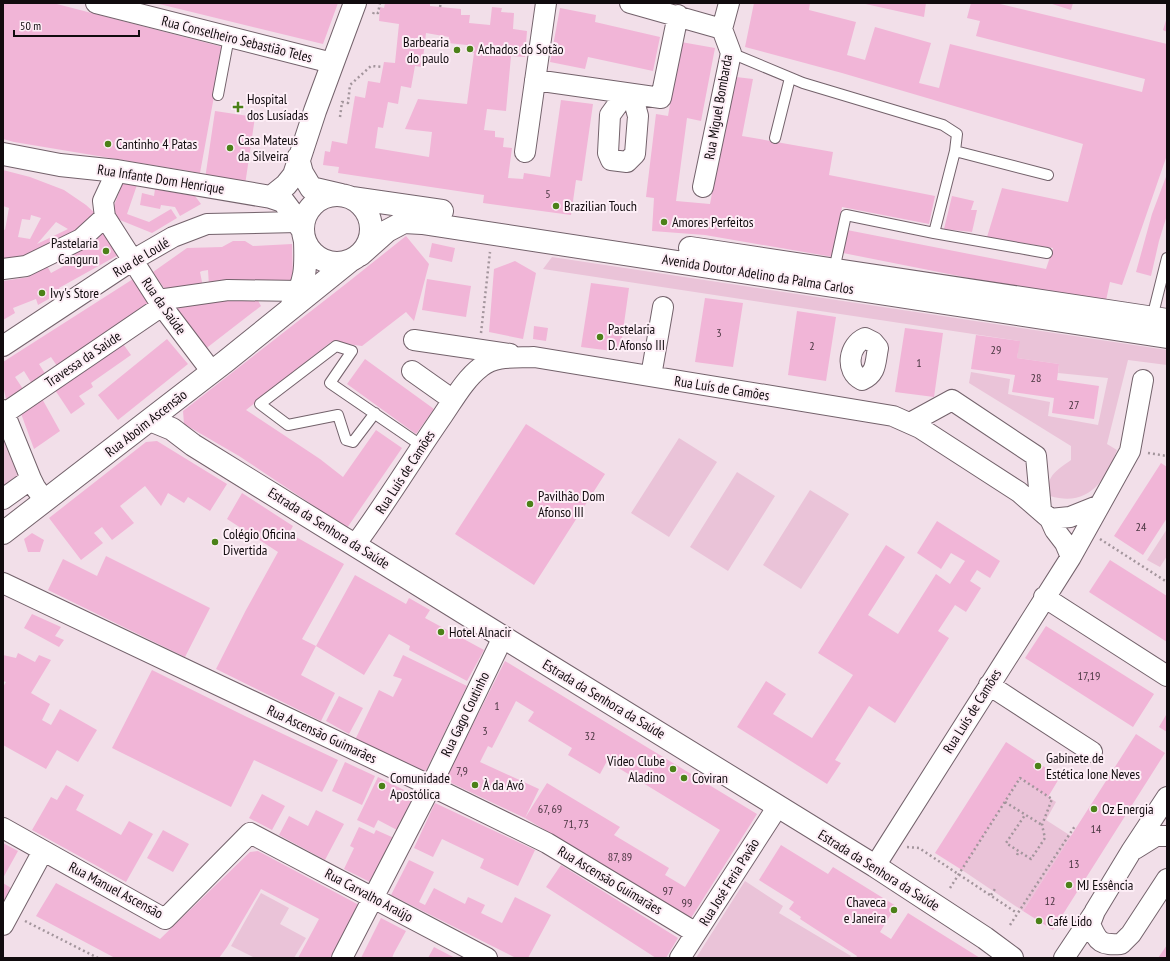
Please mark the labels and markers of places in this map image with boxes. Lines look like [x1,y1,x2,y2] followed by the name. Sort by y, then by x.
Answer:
[403,33,449,67] place label: Barbearia do paulo
[478,40,564,58] place label: Achados do Sotão
[465,44,475,54] marker: Achados do Sotão
[452,45,462,55] marker: Barbearia do paulo
[247,90,309,124] place label: Hospital dos Lusíadas
[232,101,244,113] marker: Hospital dos Lusíadas
[238,131,298,165] place label: Casa Mateus da Silveira
[116,135,197,153] place label: Cantinho 4 Patas
[103,139,113,149] marker: Cantinho 4 Patas
[225,143,235,153] marker: Casa Mateus da Silveira
[564,197,637,215] place label: Brazilian Touch
[551,201,561,211] marker: Brazilian Touch
[672,213,754,231] place label: Amores Perfeitos
[659,217,669,227] marker: Amores Perfeitos
[51,234,98,268] place label: Pastelaria Canguru
[101,246,111,256] marker: Pastelaria Canguru
[50,284,99,302] place label: Ivy's Store
[37,288,47,298] marker: Ivy's Store
[608,320,665,354] place label: Pastelaria D. Afonso III
[595,332,605,342] marker: Pastelaria D. Afonso III
[538,487,605,521] place label: Pavilhão Dom Afonso III
[525,499,535,509] marker: Pavilhão Dom Afonso III
[223,525,296,559] place label: Colégio Oficina Divertida
[210,537,220,547] marker: Colégio Oficina Divertida
[449,623,512,641] place label: Hotel Alnacir
[436,627,446,637] marker: Hotel Alnacir
[1046,749,1140,783] place label: Gabinete de Estética Ione Neves
[606,752,665,786] place label: Video Clube Aladino
[1033,761,1043,771] marker: Gabinete de Estética Ione Neves
[668,764,678,774] marker: Video Clube Aladino
[390,769,450,803] place label: Comunidade Apostólica
[692,769,728,787] place label: Coviran
[679,773,689,783] marker: Coviran
[483,776,524,794] place label: À da Avó
[470,780,480,790] marker: À da Avó
[377,781,387,791] marker: Comunidade Apostólica
[1102,800,1154,818] place label: Oz Energia
[1089,804,1099,814] marker: Oz Energia
[1077,876,1133,894] place label: MJ Essência
[1064,880,1074,890] marker: MJ Essência
[844,893,886,927] place label: Chaveca e Janeira
[889,905,899,915] marker: Chaveca e Janeira
[1047,912,1092,930] place label: Café Lido
[1034,916,1044,926] marker: Café Lido

